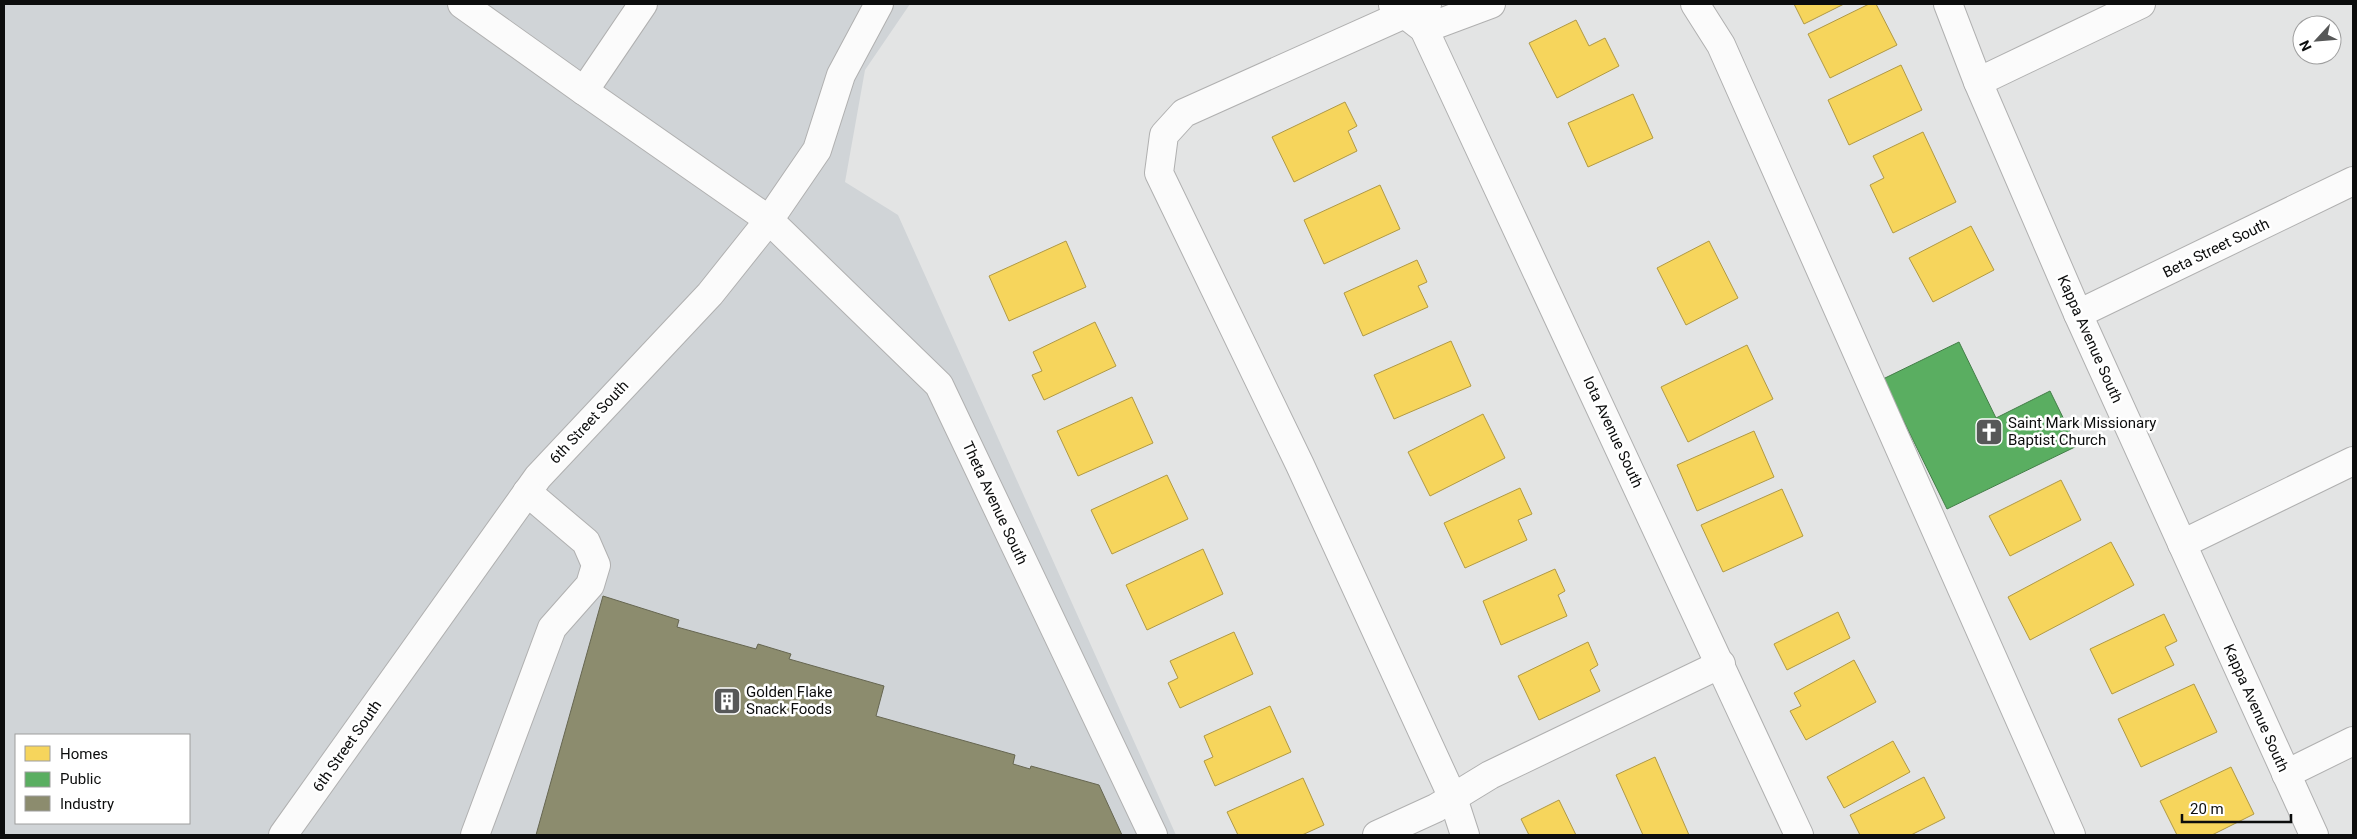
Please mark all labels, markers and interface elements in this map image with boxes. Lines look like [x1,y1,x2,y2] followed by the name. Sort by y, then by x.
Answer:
[2292,15,2342,65] north arrow
[2296,38,2315,54] text: N
[2160,214,2272,282] street label: Beta Street South
[2054,272,2126,406] street label: Kappa Avenue South
[1579,373,1647,491] street label: Iota Avenue South
[546,377,632,467] street label: 6th Street South
[2008,414,2156,449] place label: Saint Mark Missionary Baptist Church
[1974,417,2004,447] church icon: Saint Mark Missionary Baptist Church
[959,439,1031,567] street label: Theta Avenue South
[2220,641,2292,775] street label: Kappa Avenue South
[746,683,832,718] place label: Golden Flake Snack Foods
[712,686,742,716] building icon: Golden Flake Snack Foods
[309,697,385,795] street label: 6th Street South
[15,734,190,824] legend
[60,745,108,763] text: Homes
[60,770,101,788] text: Public
[2182,792,2291,824] scale bar
[60,795,114,813] text: Industry
[2190,800,2224,818] text: 20 m

